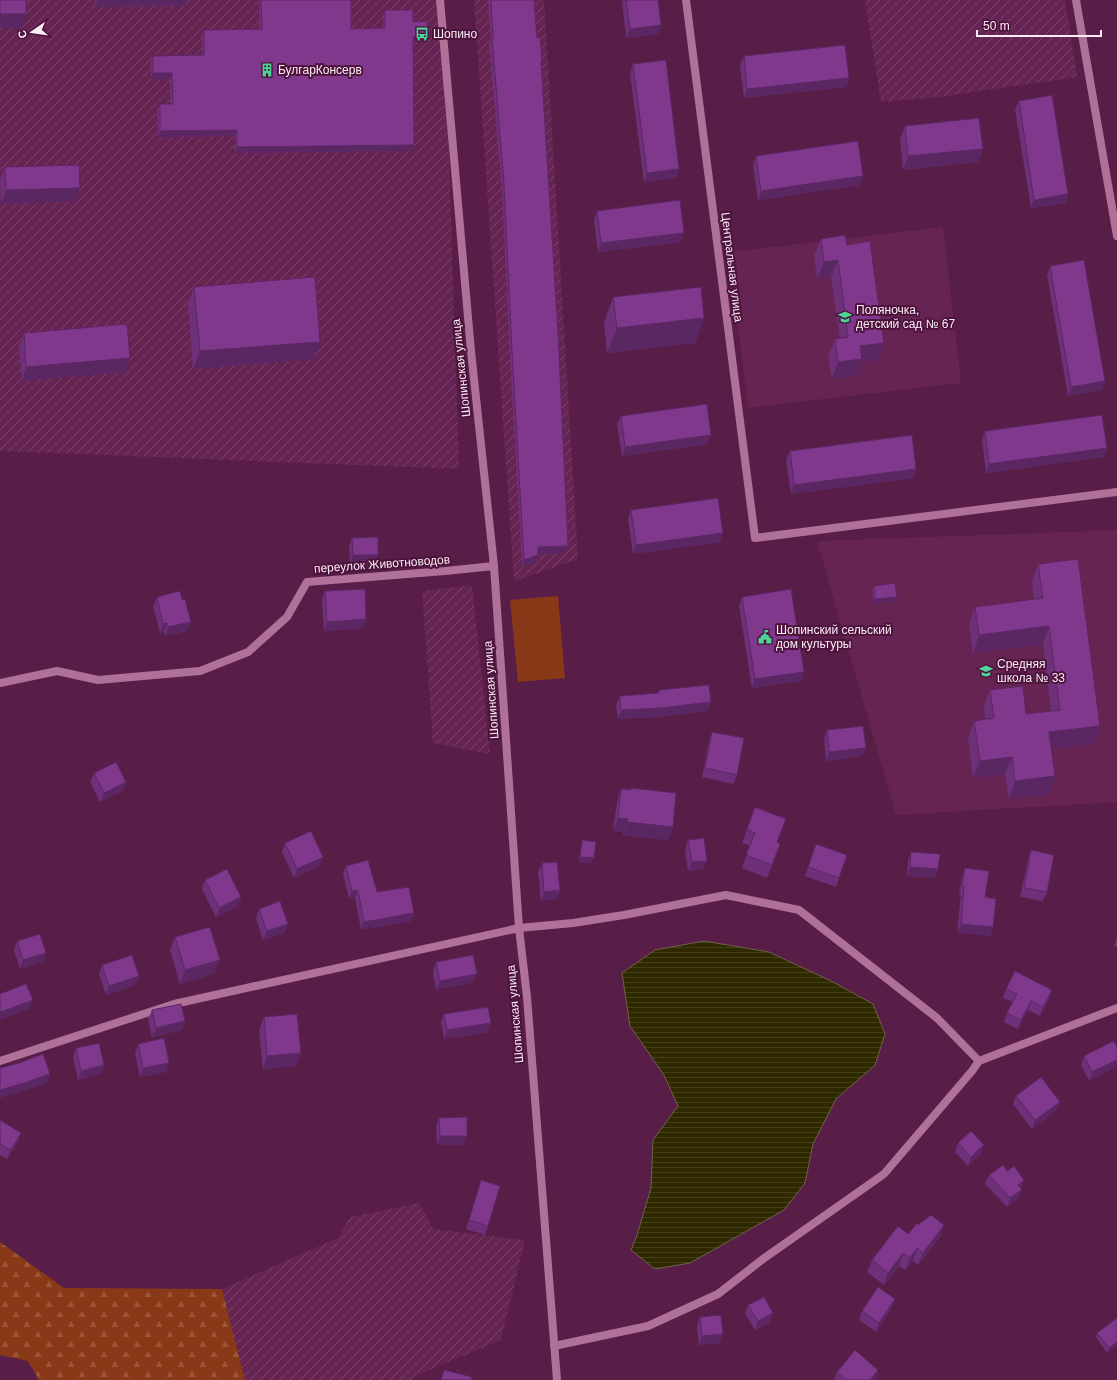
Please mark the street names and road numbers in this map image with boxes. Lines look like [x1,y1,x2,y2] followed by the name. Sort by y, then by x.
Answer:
[718,211,746,323] street label: Центральная улица
[449,318,473,418] street label: Шопинская улица
[313,552,451,576] street label: переулок Животноводов
[481,640,501,740] street label: Шопинская улица
[504,964,526,1064] street label: Шопинская улица

